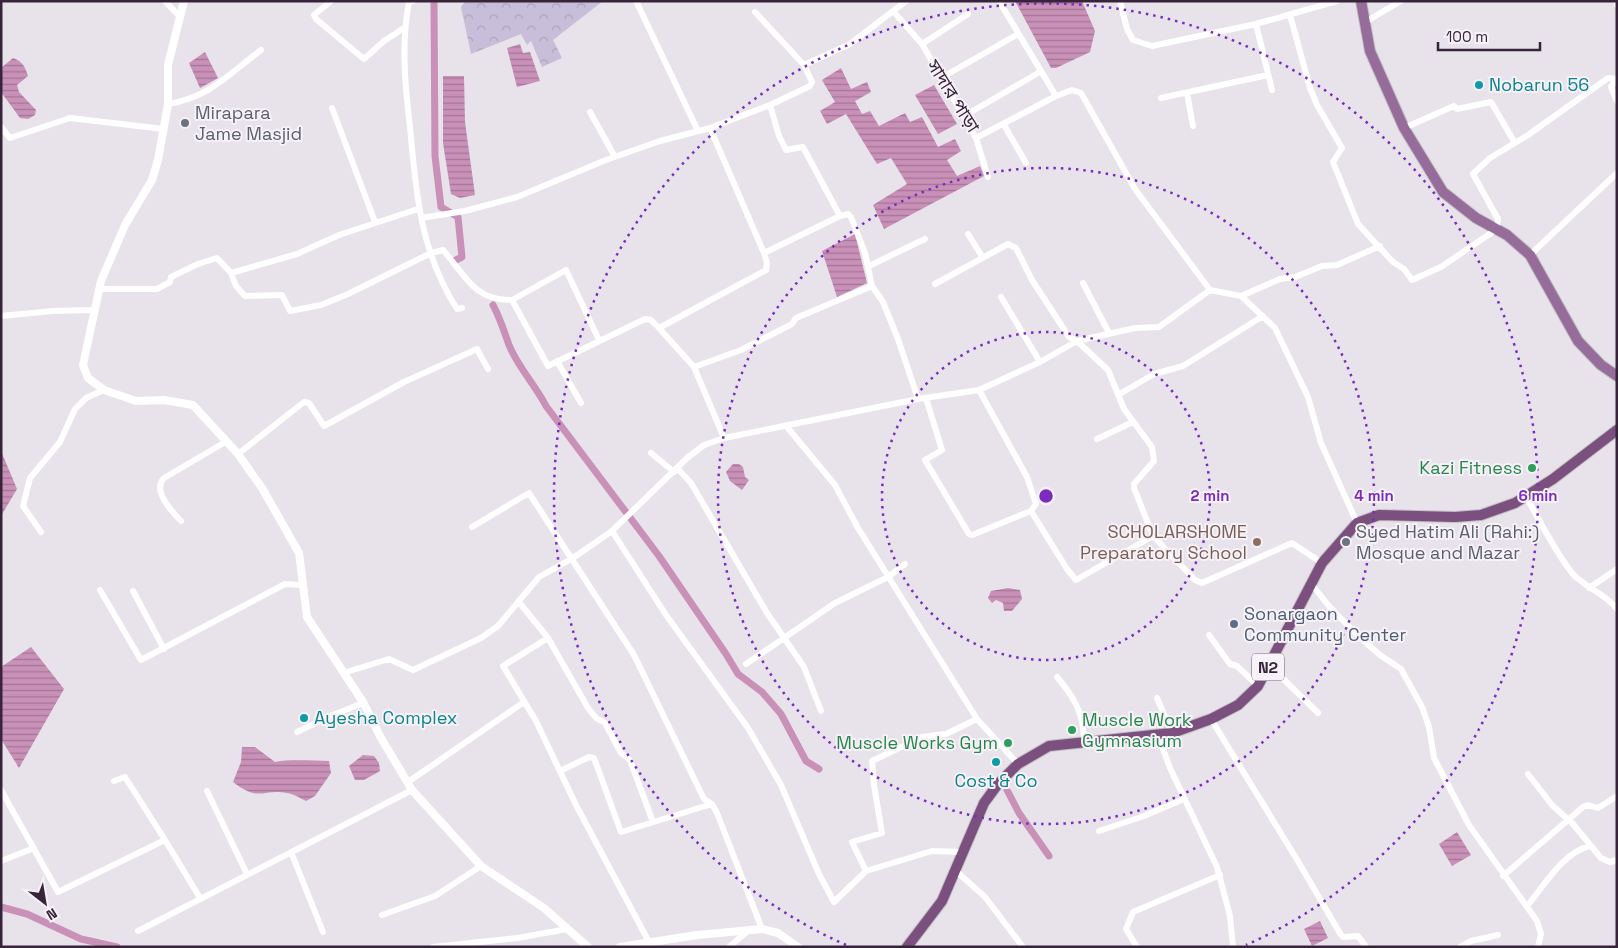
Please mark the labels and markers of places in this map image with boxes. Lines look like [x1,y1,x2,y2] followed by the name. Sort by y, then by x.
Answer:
[1489,73,1589,96] place label: Nobarun 56
[1473,79,1485,91] marker: Nobarun 56
[195,101,302,145] place label: Mirapara Jame Masjid
[179,117,191,129] marker: Mirapara Jame Masjid
[1419,456,1522,479] place label: Kazi Fitness
[1526,462,1538,474] marker: Kazi Fitness
[1037,487,1055,505] centre of rings
[1080,520,1247,564] place label: SCHOLARSHOME Preparatory School
[1356,520,1539,564] place label: Syed Hatim Ali (Rahi:) Mosque and Mazar
[1251,536,1263,548] marker: SCHOLARSHOME Preparatory School
[1340,536,1352,548] marker: Syed Hatim Ali (Rahi:) Mosque and Mazar
[1244,602,1406,646] place label: Sonargaon Community Center
[1228,618,1240,630] marker: Sonargaon Community Center
[314,706,457,729] place label: Ayesha Complex
[1082,708,1192,752] place label: Muscle Work Gymnasium
[298,712,310,724] marker: Ayesha Complex
[1066,724,1078,736] marker: Muscle Work Gymnasium
[836,731,998,754] place label: Muscle Works Gym
[1002,737,1014,749] marker: Muscle Works Gym
[990,756,1002,768] marker: Cost & Co
[954,769,1038,792] place label: Cost & Co

